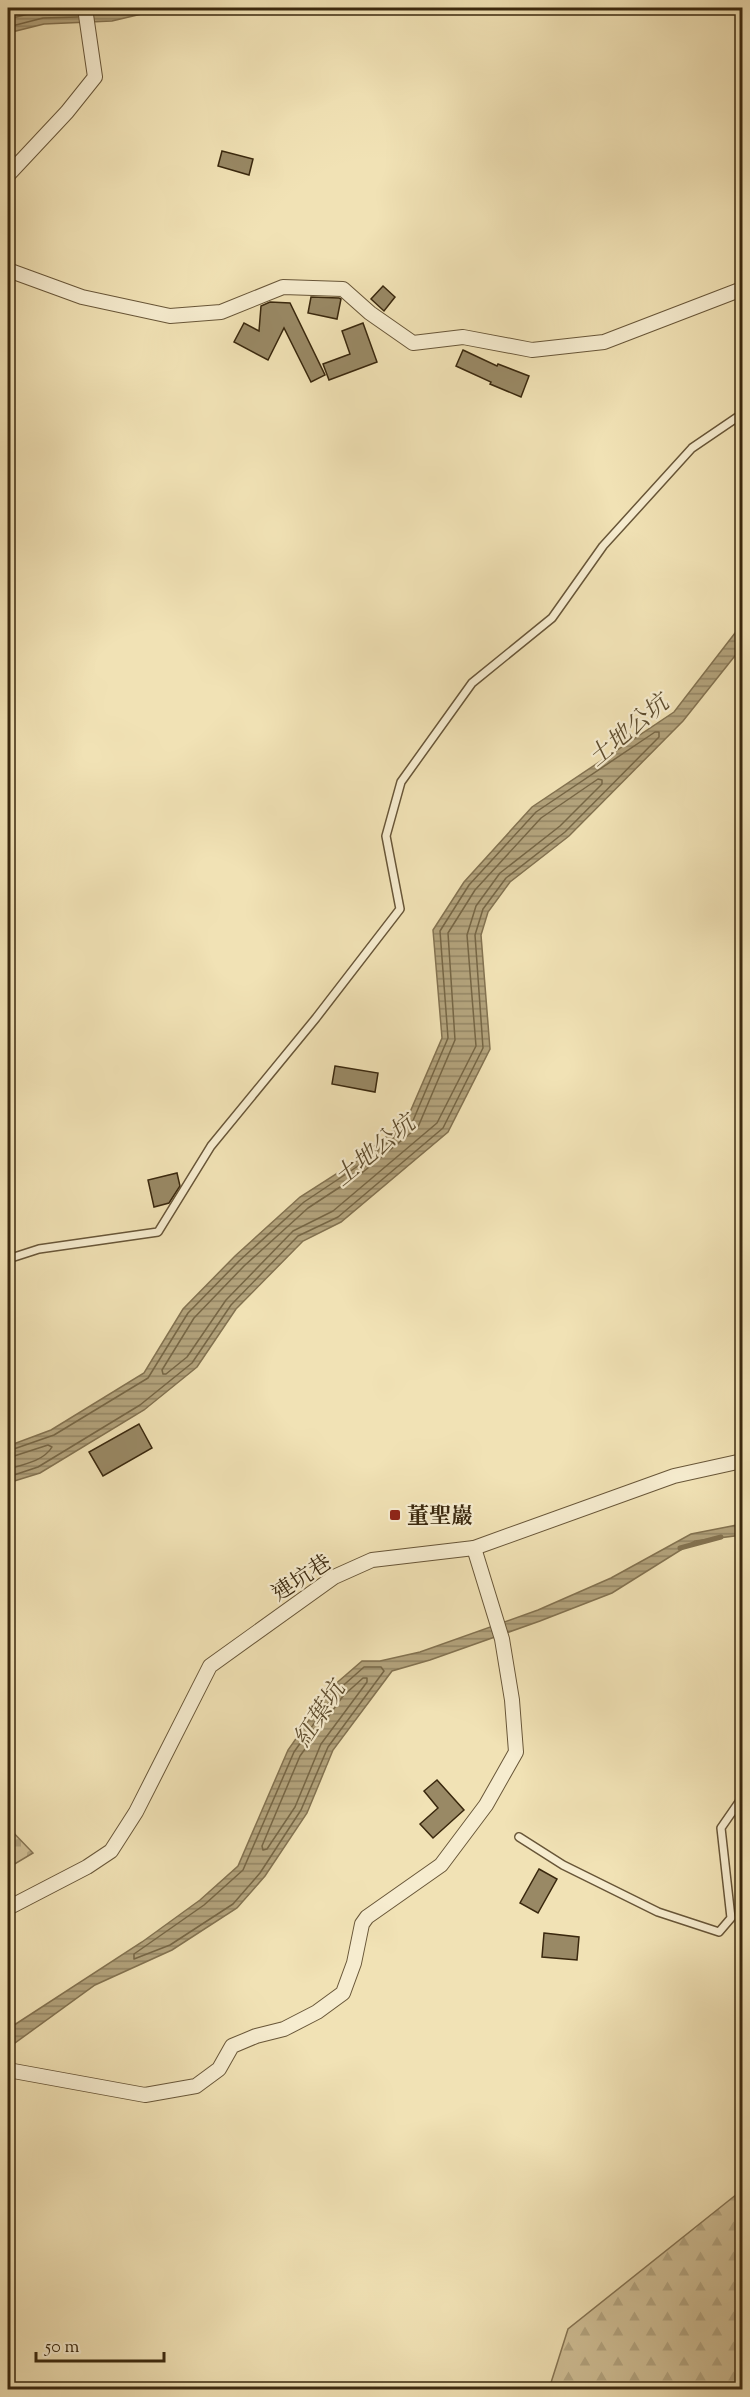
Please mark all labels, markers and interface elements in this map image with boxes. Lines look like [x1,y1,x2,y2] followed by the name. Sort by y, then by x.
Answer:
[582,685,680,775] water label: 土地公坑
[327,1106,426,1195] water label: 土地公坑
[407,1502,473,1534] place label: 董聖巖
[388,1508,402,1522] marker: 董聖巖
[266,1548,339,1611] street label: 連坑巷
[287,1672,357,1755] water label: 紅葉坑
[36,2325,164,2363] scale bar
[44,2335,80,2361] text: 50 m

